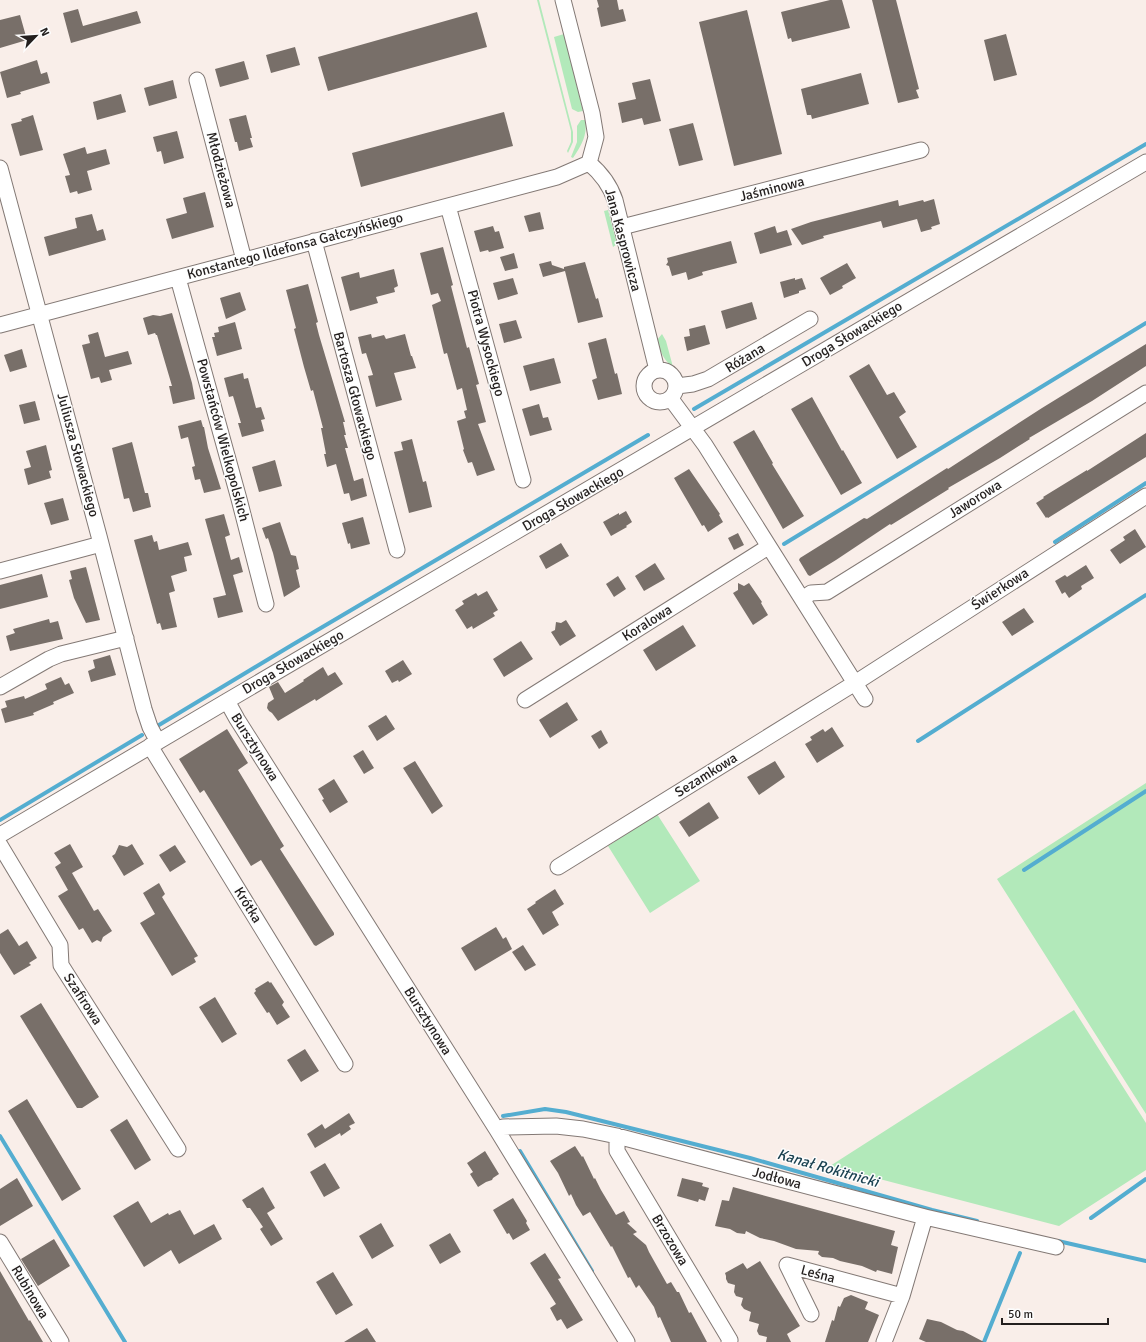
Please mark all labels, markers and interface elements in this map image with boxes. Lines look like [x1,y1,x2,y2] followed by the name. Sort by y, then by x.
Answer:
[16,16,56,56] north arrow
[37,26,52,38] text: N
[203,130,239,210] street label: Młodzieżowa
[738,173,806,205] street label: Jaśminowa
[601,187,645,293] street label: Jana Kasprowicza
[185,209,405,283] street label: Konstantego Ildefonsa Gałczyńskiego
[464,288,508,398] street label: Piotra Wysockiego
[799,297,905,371] street label: Droga Słowackiego
[330,330,380,462] street label: Bartosza Głowackiego
[722,340,768,376] street label: Różana
[193,357,253,523] street label: Powstańców Wielkopolskich
[53,391,103,519] street label: Juliusza Słowackiego
[519,463,627,535] street label: Droga Słowackiego
[945,476,1005,522] street label: Jaworowa
[968,564,1032,614] street label: Świerkowa
[619,601,675,645] street label: Koralowa
[239,626,347,698] street label: Droga Słowackiego
[227,710,283,784] street label: Bursztynowa
[672,749,740,801] street label: Sezamkowa
[230,884,266,926] street label: Krótka
[60,970,106,1028] street label: Szafirowa
[400,984,456,1058] street label: Bursztynowa
[775,1145,883,1192] water label: Kanał Rokitnicki
[751,1163,803,1193] street label: Jodłowa
[648,1211,692,1269] street label: Brzozowa
[799,1261,837,1287] street label: Leśna
[8,1262,52,1322] street label: Rubinowa
[1002,1300,1108,1326] scale bar
[1008,1307,1033,1322] text: 50 m

